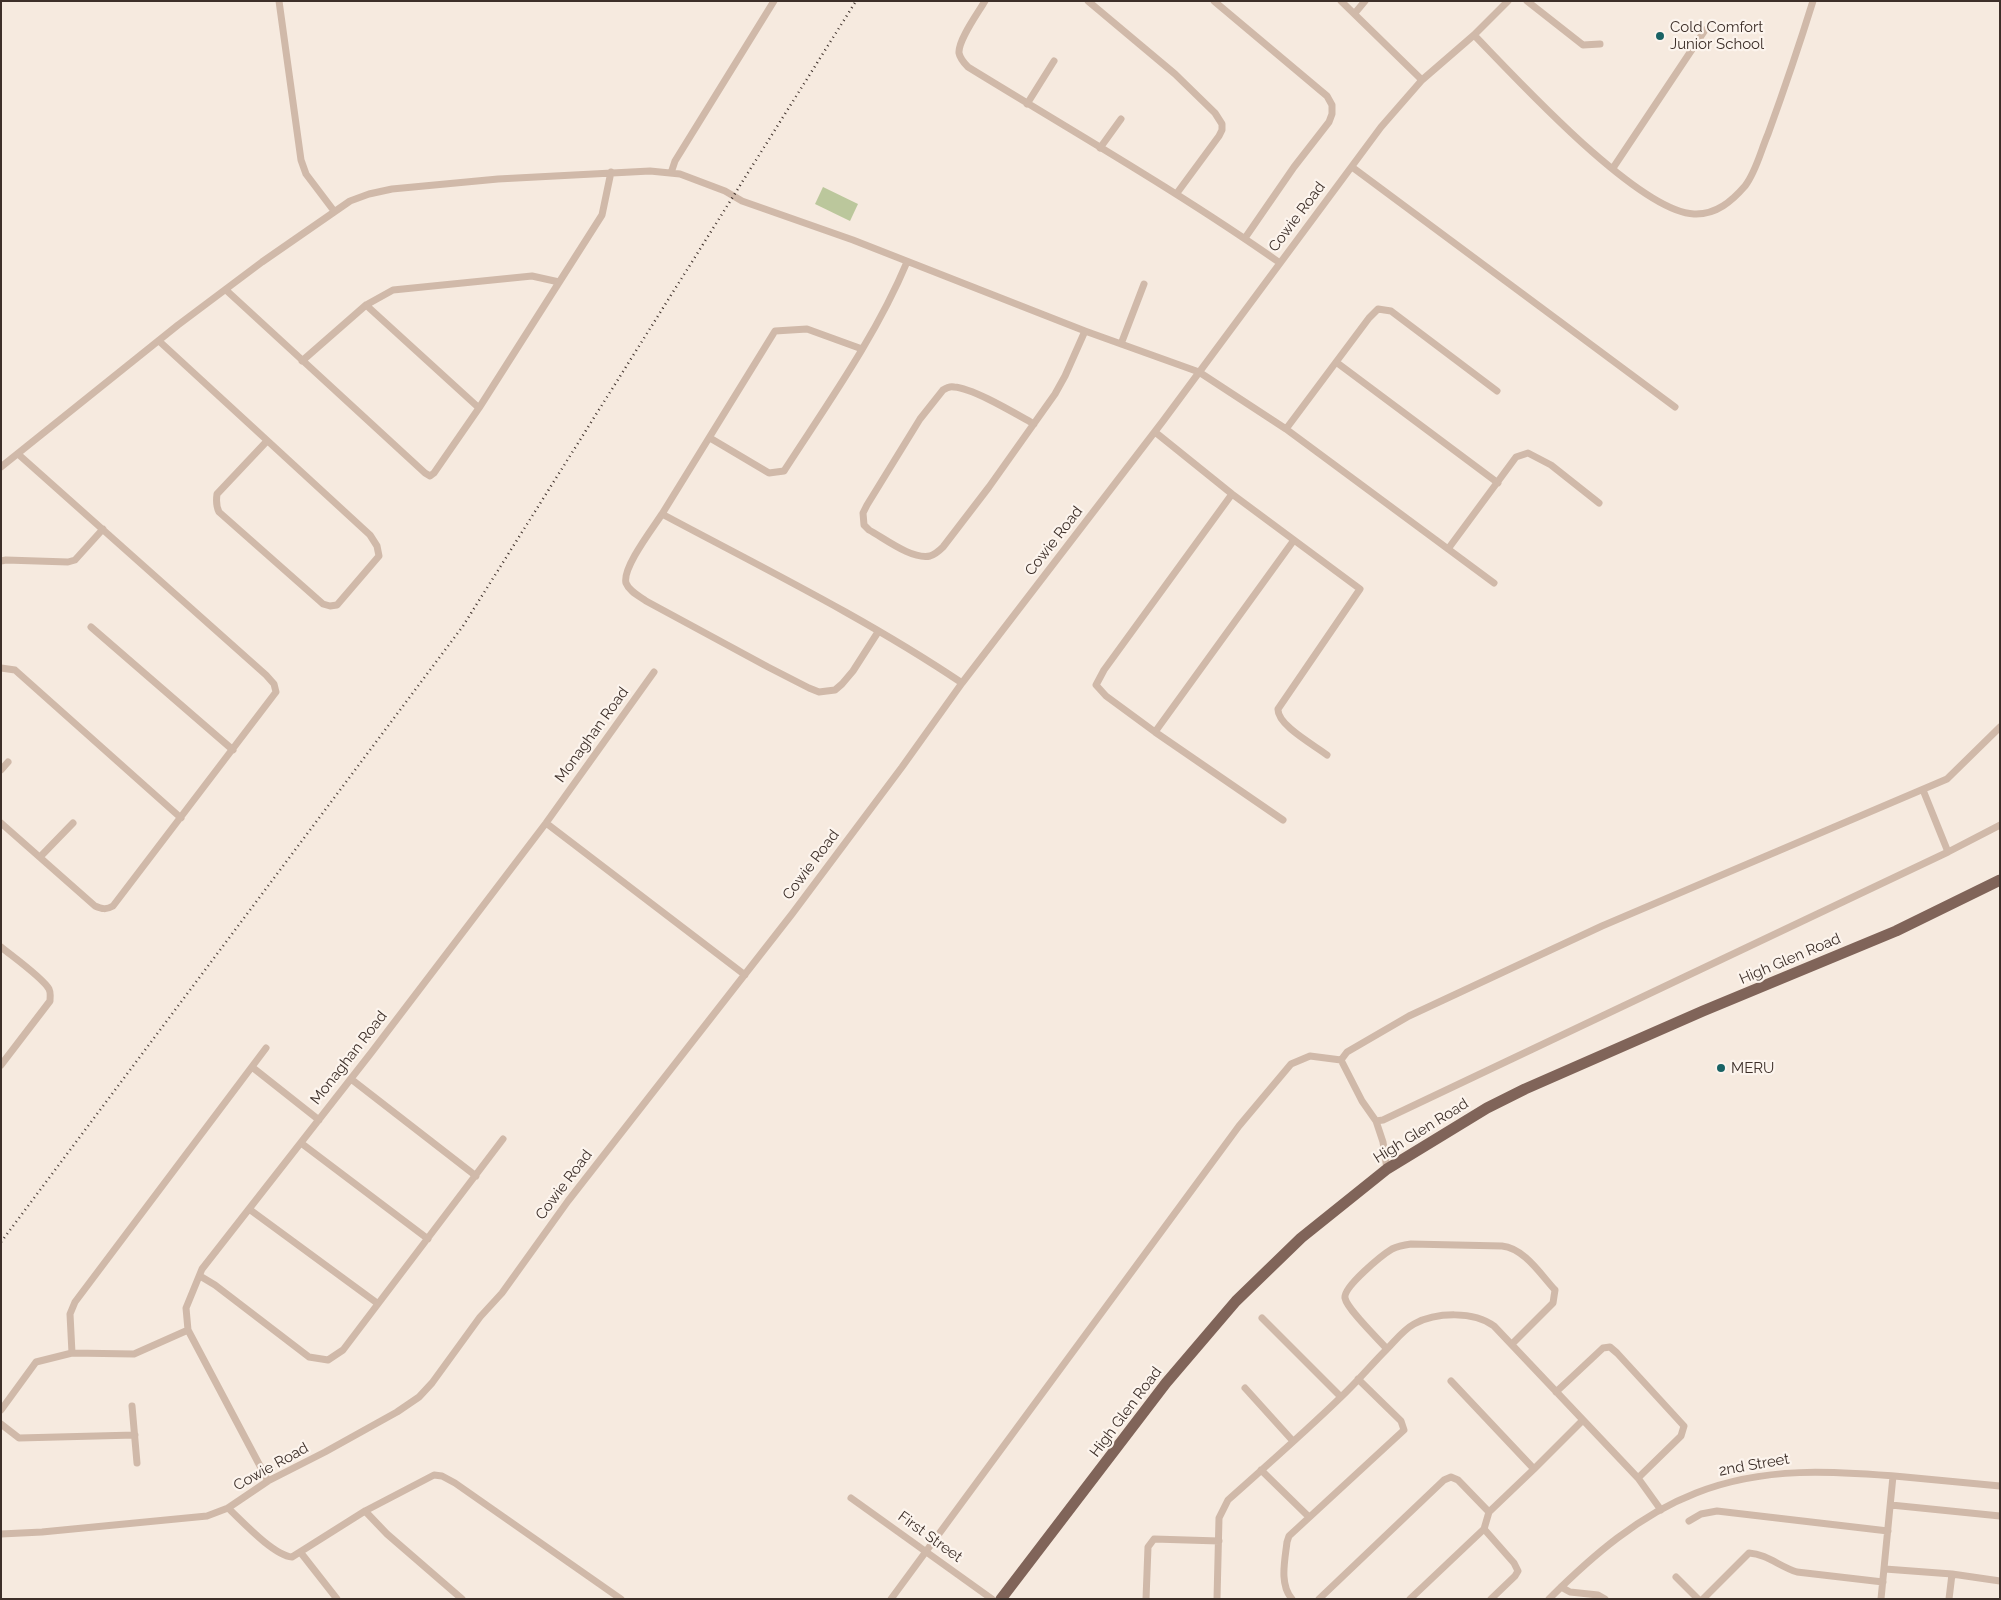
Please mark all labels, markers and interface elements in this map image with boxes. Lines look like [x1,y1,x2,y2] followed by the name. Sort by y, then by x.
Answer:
[1670,18,1764,53] place label: Cold Comfort Junior School
[1654,30,1666,42] marker: Cold Comfort Junior School
[1265,178,1329,256] street label: Cowie Road
[1021,503,1087,579] street label: Cowie Road
[551,684,633,786] street label: Monaghan Road
[779,826,843,904] street label: Cowie Road
[1737,930,1843,988] street label: High Glen Road
[307,1008,391,1108] street label: Monaghan Road
[1731,1059,1774,1077] place label: MERU
[1715,1062,1727,1074] marker: MERU
[1370,1095,1472,1167] street label: High Glen Road
[532,1146,596,1224] street label: Cowie Road
[1086,1363,1166,1461] street label: High Glen Road
[230,1439,312,1495] street label: Cowie Road
[1717,1450,1791,1480] street label: 2nd Street
[894,1508,966,1566] street label: First Street

